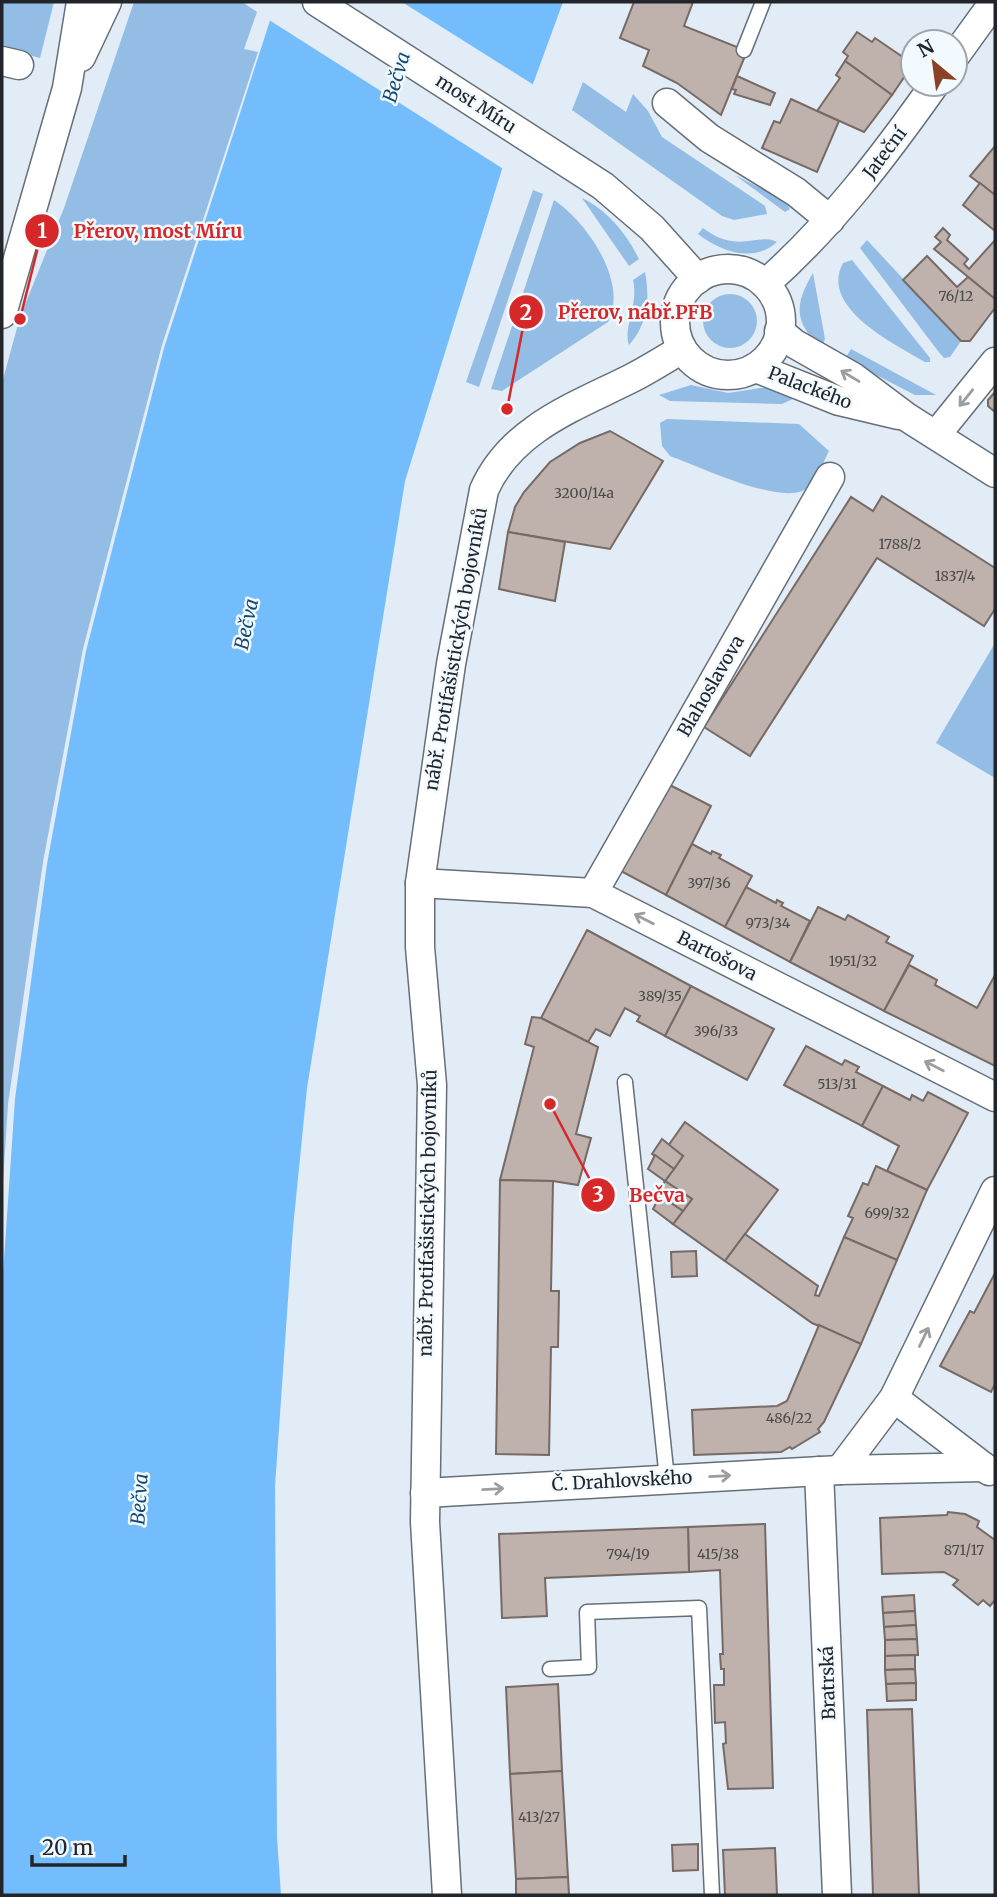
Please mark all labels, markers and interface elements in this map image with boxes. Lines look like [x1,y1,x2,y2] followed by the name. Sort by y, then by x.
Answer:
[899,28,969,98] north arrow
[913,34,938,62] text: N
[377,49,415,105] water label: Bečva
[432,69,521,138] street label: most Míru
[857,121,912,184] street label: Jateční
[25,211,256,251] callout: Přerov, most Míru
[37,217,47,244] text: 1
[74,219,242,243] text: Přerov, most Míru
[939,287,973,305] house number: 76/12
[509,292,726,332] callout: Přerov, nábř.PFB
[520,299,532,326] text: 2
[558,300,712,324] text: Přerov, nábř.PFB
[765,361,855,414] street label: Palackého
[840,369,860,383] one-way arrow
[958,389,973,407] one-way arrow
[554,484,614,502] house number: 3200/14a
[419,505,492,792] street label: nábř. Protifašistických bojovníků
[879,535,921,553] house number: 1788/2
[935,567,976,585] house number: 1837/4
[229,596,263,652] water label: Bečva
[672,631,749,741] street label: Blahoslavova
[687,874,731,892] house number: 397/36
[634,912,655,926] one-way arrow
[746,914,791,932] house number: 973/34
[673,926,761,986] street label: Bartošova
[829,952,877,970] house number: 1951/32
[638,987,682,1005] house number: 389/35
[694,1022,738,1040] house number: 396/33
[924,1059,945,1073] one-way arrow
[413,1069,442,1357] street label: nábř. Protifašistických bojovníků
[817,1075,857,1093] house number: 513/31
[581,1175,699,1215] callout: Bečva
[592,1181,604,1208] text: 3
[629,1183,685,1207] text: Bečva
[864,1204,910,1222] house number: 699/32
[918,1327,931,1348] one-way arrow
[766,1409,812,1427] house number: 486/22
[551,1465,693,1496] street label: Č. Drahlovského
[708,1469,731,1482] one-way arrow
[125,1472,153,1526] water label: Bečva
[481,1482,504,1495] one-way arrow
[944,1541,984,1559] house number: 871/17
[606,1545,650,1563] house number: 794/19
[697,1545,739,1563] house number: 415/38
[815,1645,840,1720] street label: Bratrská
[518,1808,560,1826] house number: 413/27
[32,1824,124,1868] scale bar
[42,1834,94,1861] text: 20 m

